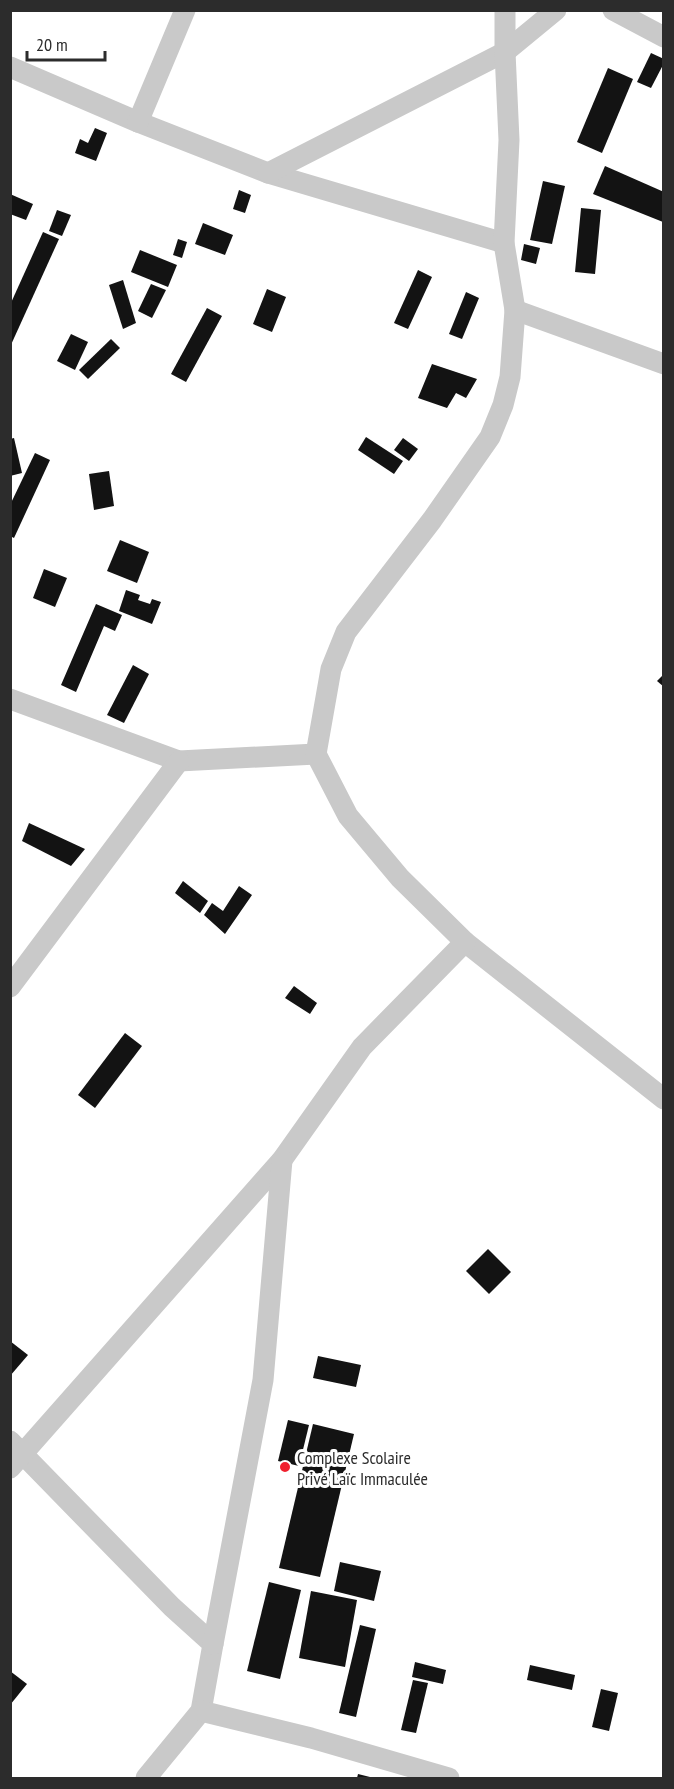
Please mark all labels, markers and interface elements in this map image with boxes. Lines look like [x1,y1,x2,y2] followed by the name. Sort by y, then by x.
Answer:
[27,24,105,62] scale bar
[36,33,68,56] text: 20 m
[297,1446,428,1490] place label: Complexe Scolaire Privé Laïc Immaculée
[278,1460,292,1474] marker: Complexe Scolaire Privé Laïc Immaculée

